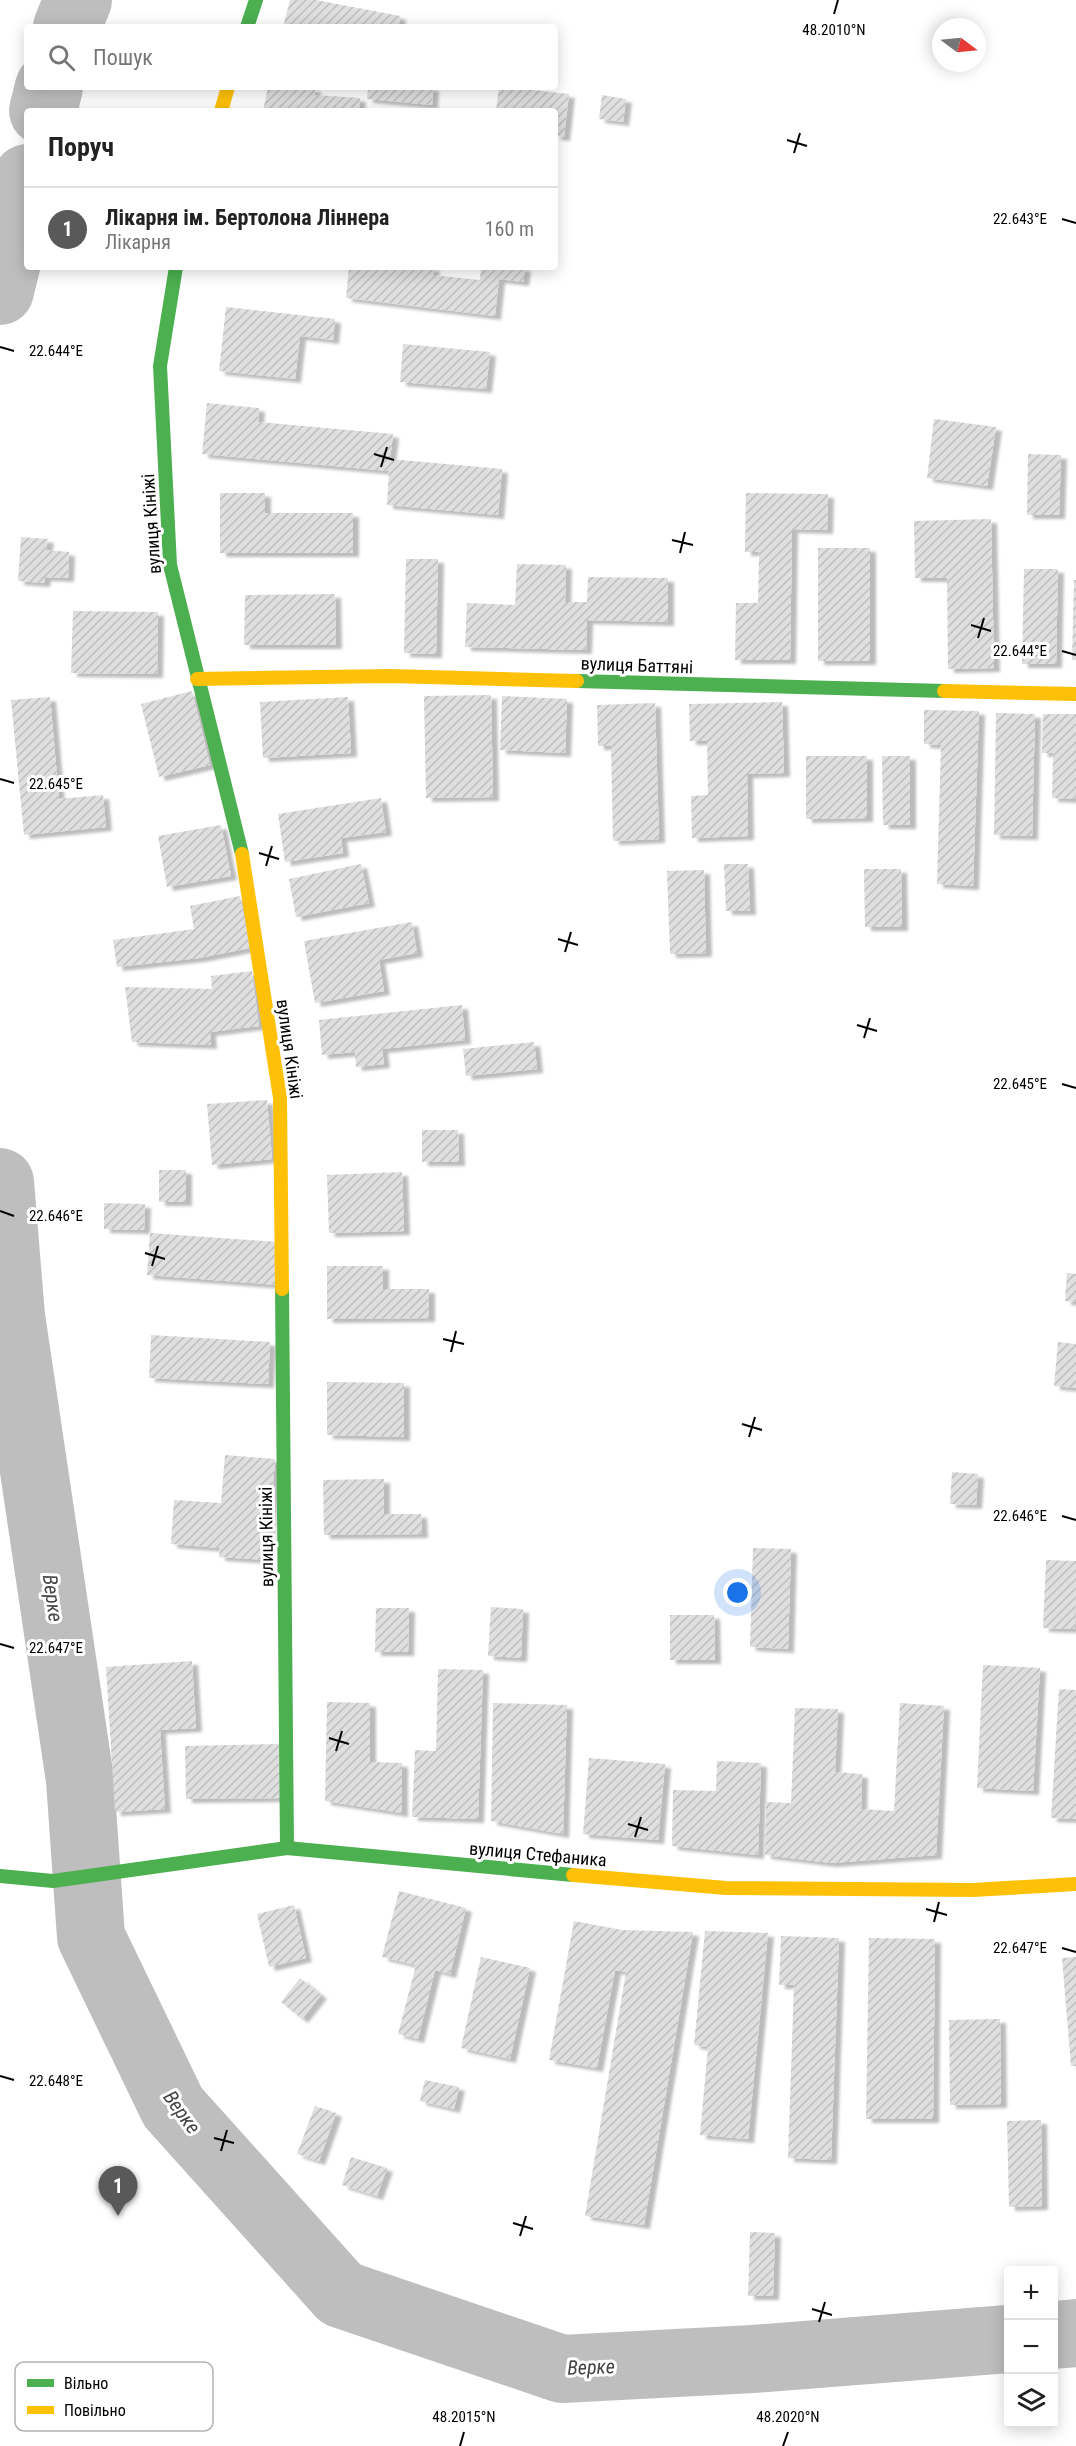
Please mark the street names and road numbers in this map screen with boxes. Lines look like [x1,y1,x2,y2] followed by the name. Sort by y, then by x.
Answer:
[137,473,165,575] street label: вулиця Кініжі
[580,653,694,677] street label: вулиця Баттяні
[273,998,307,1100] street label: вулиця Кініжі
[255,1487,277,1587] street label: вулиця Кініжі
[468,1838,608,1870] street label: вулиця Стефаника

